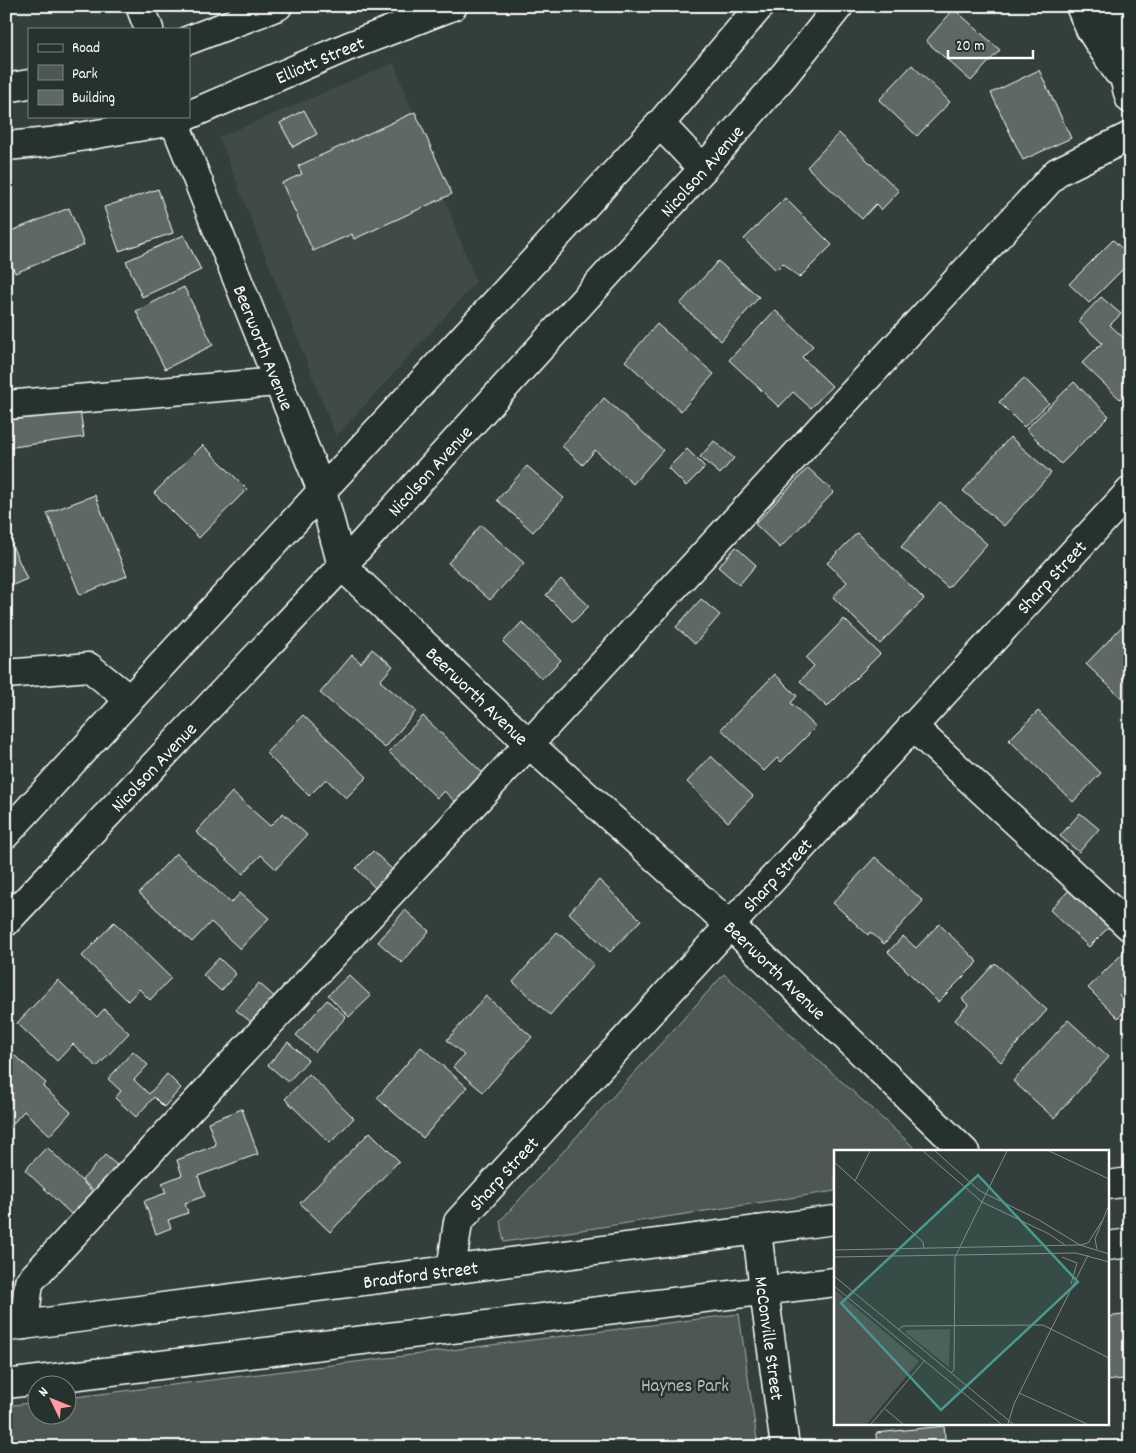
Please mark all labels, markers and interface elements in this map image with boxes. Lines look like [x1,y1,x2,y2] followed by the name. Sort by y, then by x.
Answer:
[28,28,190,118] legend
[948,28,1034,60] scale bar
[272,31,369,93] street label: Elliott Street
[956,36,984,58] text: 20 m
[72,38,100,60] text: Road
[72,64,98,86] text: Park
[72,88,115,110] text: Building
[655,120,752,225] street label: Nicolson Avenue
[224,282,298,415] street label: Beerworth Avenue
[383,421,480,524] street label: Nicolson Avenue
[1012,536,1095,622] street label: Sharp Street
[418,642,533,753] street label: Beerworth Avenue
[106,718,205,820] street label: Nicolson Avenue
[738,834,820,920] street label: Sharp Street
[716,916,831,1028] street label: Beerworth Avenue
[464,1132,547,1219] street label: Sharp Street
[834,1150,1108,1426] inset map
[362,1256,480,1298] street label: Bradford Street
[745,1275,789,1402] street label: McConville Street
[641,1374,729,1401] park label: Haynes Park
[28,1376,78,1426] north arrow
[34,1383,54,1402] text: N

